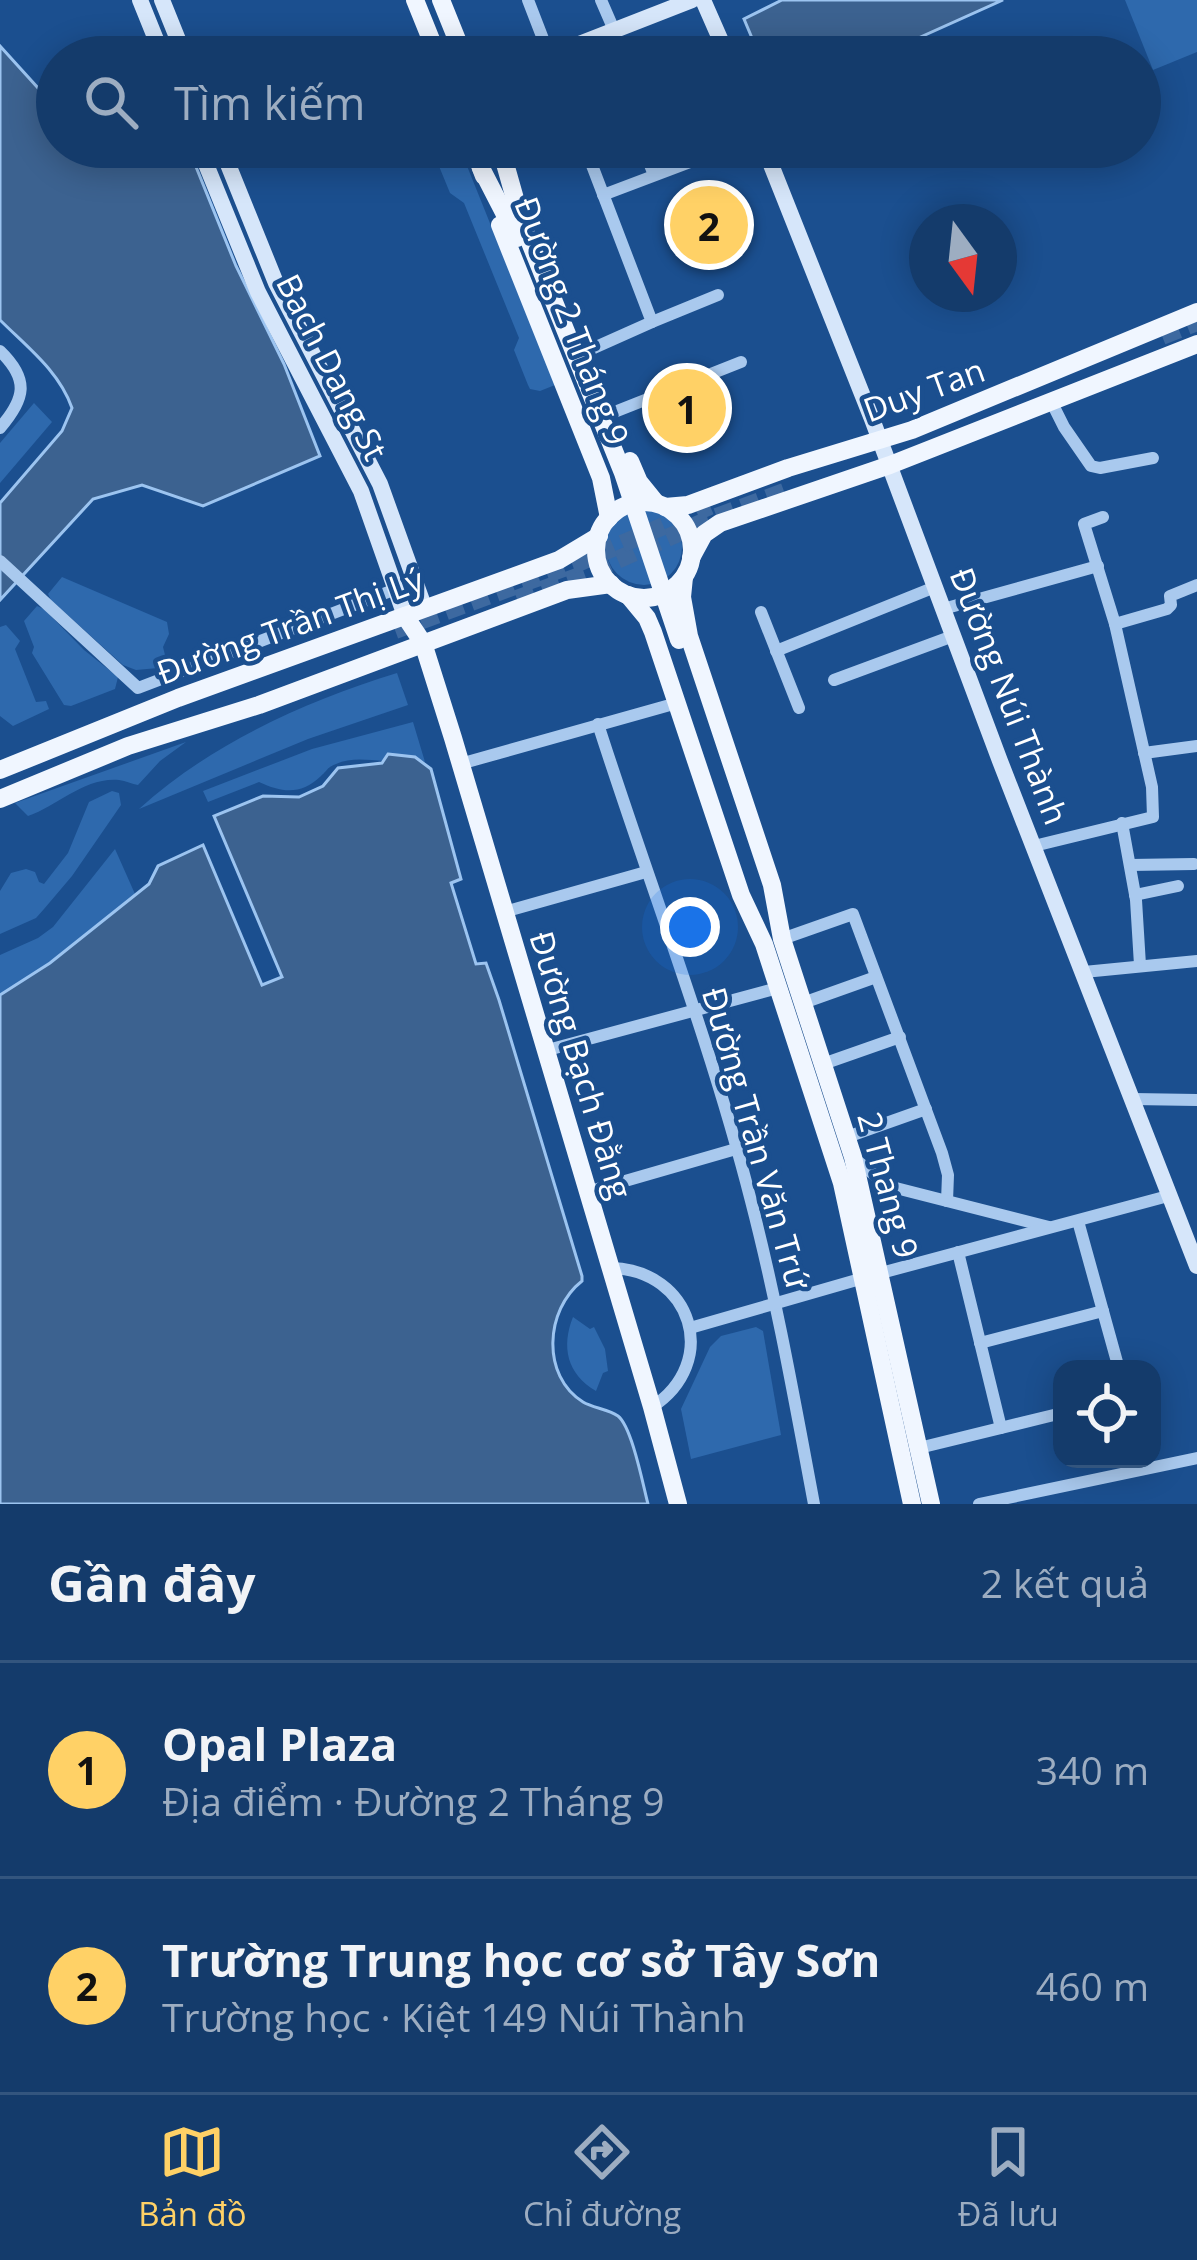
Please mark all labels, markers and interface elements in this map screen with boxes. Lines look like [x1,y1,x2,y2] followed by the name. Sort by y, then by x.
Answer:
[36,36,1161,168] search box
[78,69,144,135] icon: search
[174,72,365,133] text: Tìm kiếm
[670,180,748,270] pin: 2
[504,190,641,451] street label: Đường 2 Tháng 9
[909,204,1017,312] north arrow
[266,266,399,467] street label: Bach Dang St
[857,347,991,432] street label: Duy Tan
[648,363,726,453] pin: 1
[150,556,430,695] street label: Đường Trần Thị Lý
[940,561,1079,831] street label: Đường Núi Thành
[660,897,720,957] your location
[519,926,644,1204] street label: Đường Bạch Đằng
[692,982,821,1295] street label: Đường Trần Văn Trứ
[847,1107,930,1263] street label: 2 Thang 9
[1053,1360,1161,1468] map controls
[1053,1360,1161,1468] button: locate
[48,1547,255,1617] text: Gần đây
[981,1556,1149,1609] text: 2 kết quả
[162,1713,397,1774] text: Opal Plaza
[76,1743,98,1796] text: 1
[1036,1743,1149,1796] text: 340 m
[162,1774,664,1827] text: Địa điểm · Đường 2 Tháng 9
[162,1929,880,1990] text: Trường Trung học cơ sở Tây Sơn
[76,1959,98,2012] text: 2
[1036,1959,1149,2012] text: 460 m
[162,1990,746,2043] text: Trường học · Kiệt 149 Núi Thành
[138,2119,247,2236] tab: Bản đồ
[523,2119,681,2236] tab: Chỉ đường
[958,2119,1059,2236] tab: Đã lưu

